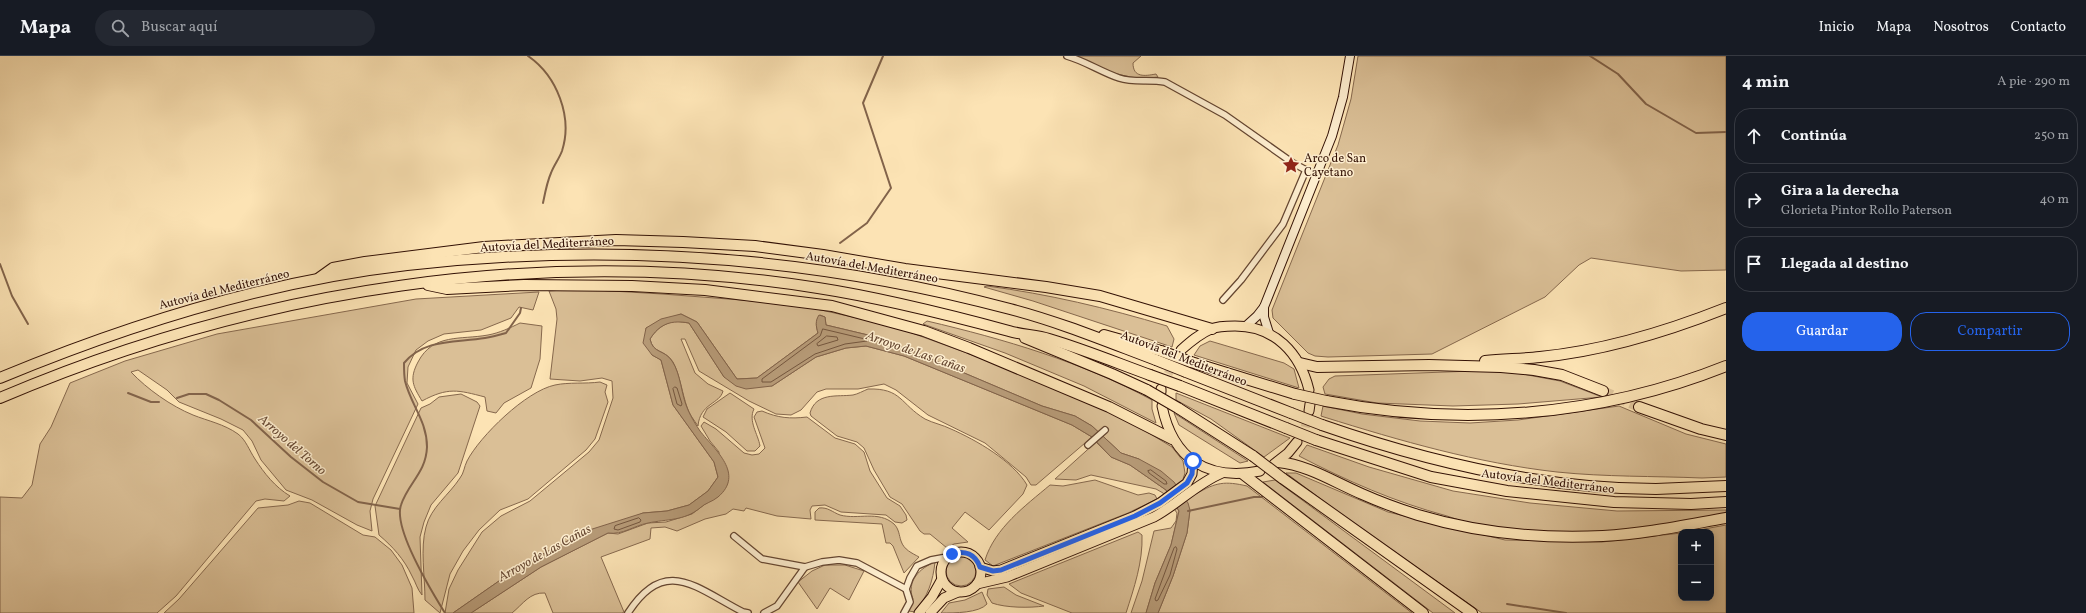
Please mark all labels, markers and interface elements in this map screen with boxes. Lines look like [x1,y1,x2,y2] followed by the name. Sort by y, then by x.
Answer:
[95,10,375,46] search box
[20,15,71,41] text: Mapa
[109,17,131,39] icon: search
[141,17,217,38] text: Buscar aquí
[1819,18,1854,37] text: Inicio
[1876,18,1911,37] text: Mapa
[1933,18,1989,37] text: Nosotros
[2011,18,2066,37] text: Contacto
[1742,71,1789,94] text: 4 min
[1997,73,2070,91] text: A pie · 290 m
[1743,125,1765,147] icon: ahead
[1781,126,1847,147] text: Continúa
[2034,127,2069,145] text: 250 m
[1304,151,1366,181] place label: Arco de San Cayetano
[1281,155,1301,175] place icon: Arco de San Cayetano
[1781,181,1899,202] text: Gira a la derecha
[1743,189,1765,211] icon: right
[2040,191,2069,209] text: 40 m
[1781,202,1952,220] text: Glorieta Pintor Rollo Paterson
[480,233,614,256] street label: Autovía del Mediterráneo
[804,248,939,288] street label: Autovía del Mediterráneo
[1743,253,1765,275] icon: arrive
[1781,254,1909,275] text: Llegada al destino
[157,266,291,314] street label: Autovía del Mediterráneo
[1742,312,1902,351] button: Guardar
[1910,312,2070,351] button: Compartir
[862,327,968,378] water label: Arroyo de Las Cañas
[1118,327,1249,390] street label: Autovía del Mediterráneo
[253,410,330,480] water label: Arroyo del Torno
[1184,452,1202,470] route start
[1480,466,1615,498] street label: Autovía del Mediterráneo
[494,521,595,587] water label: Arroyo de Las Cañas
[1678,529,1714,601] map controls
[1678,529,1714,565] button: +
[943,545,961,563] route end
[1678,565,1714,601] button: −

